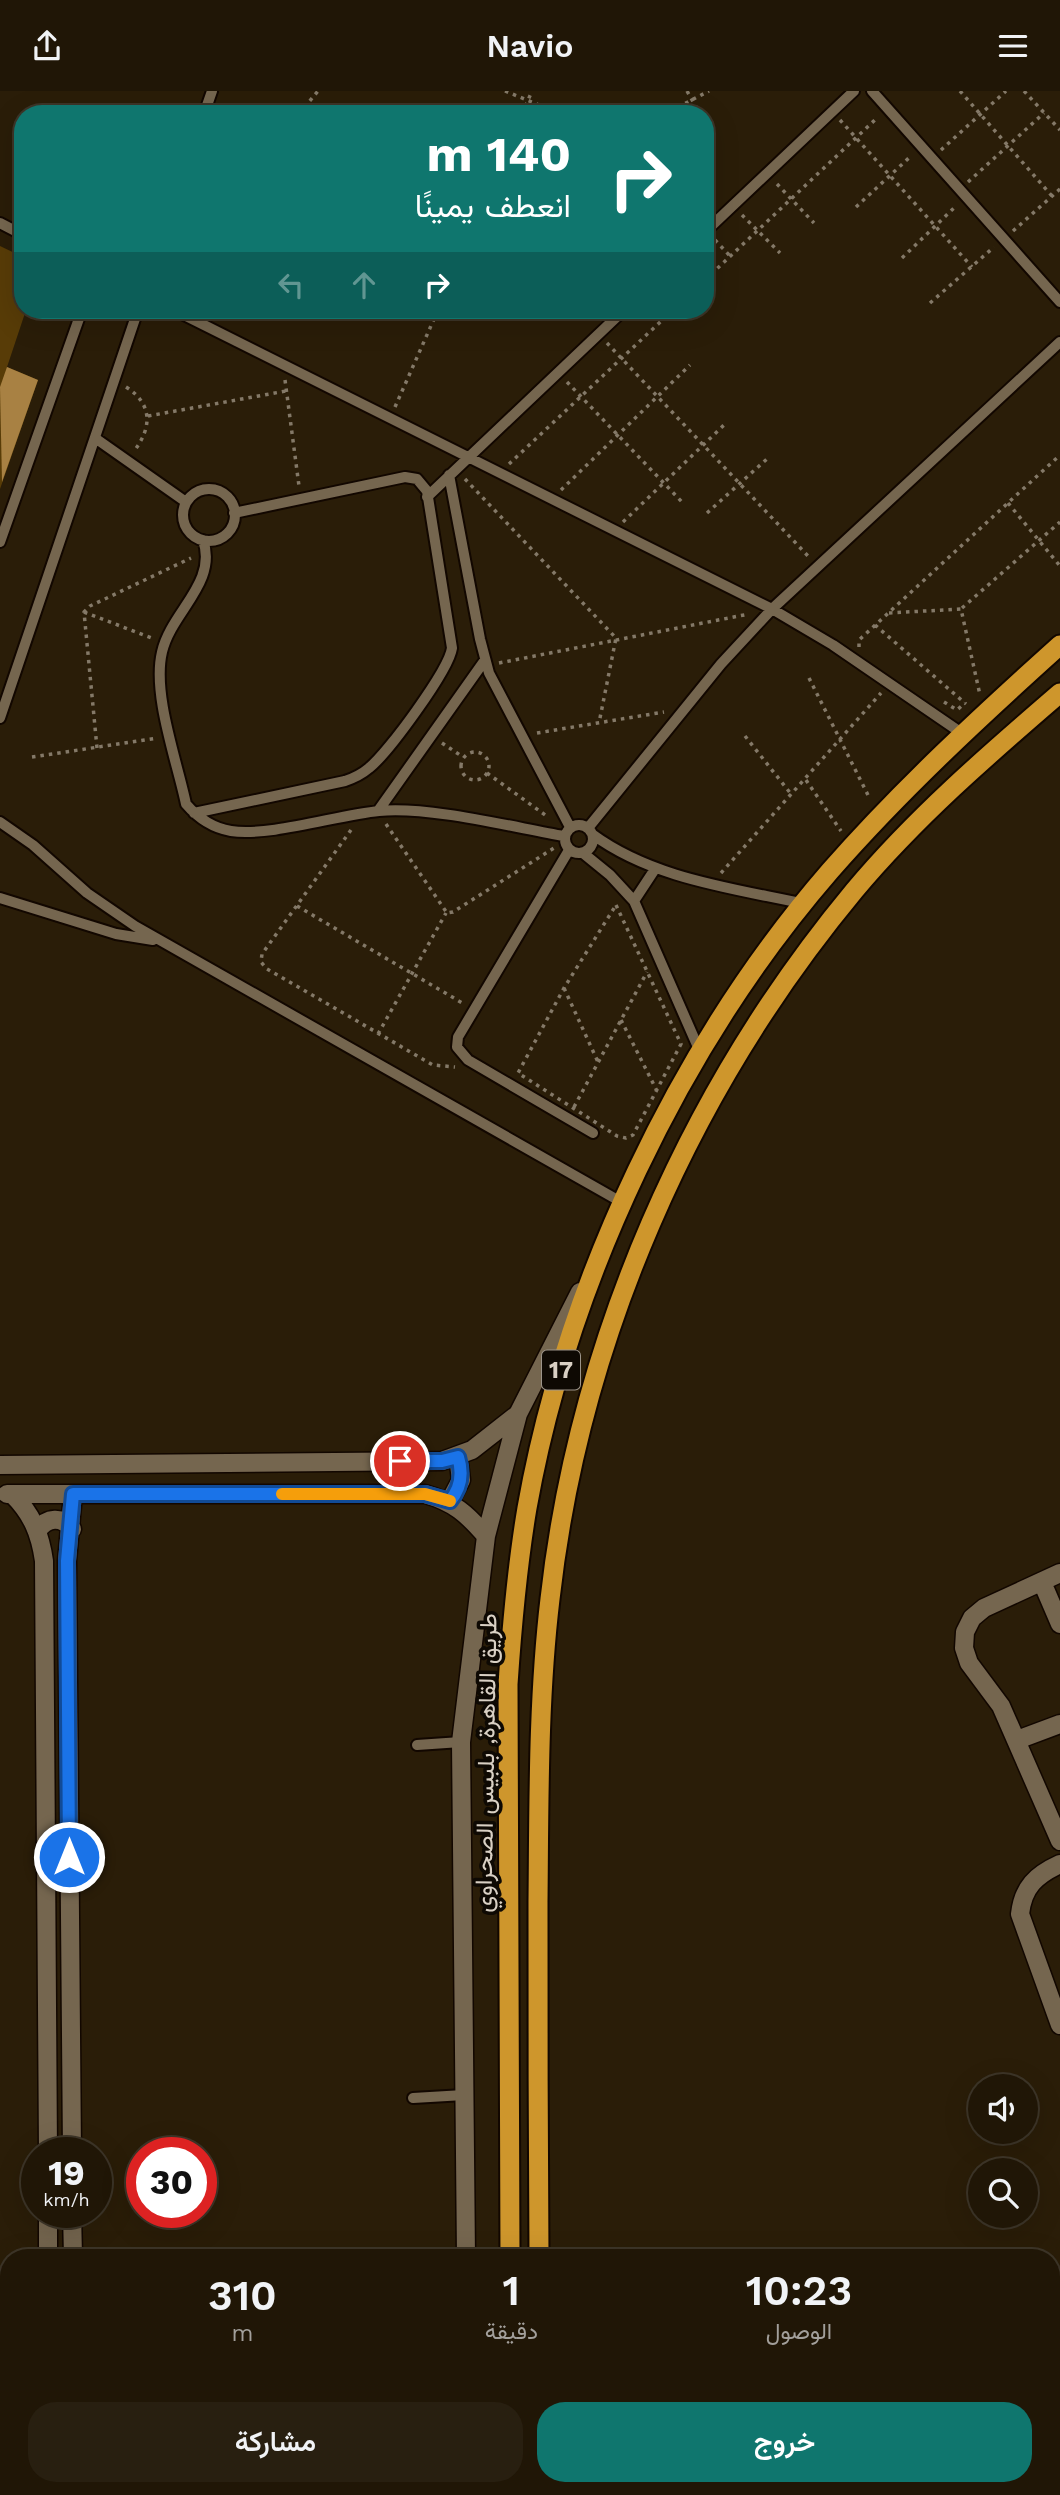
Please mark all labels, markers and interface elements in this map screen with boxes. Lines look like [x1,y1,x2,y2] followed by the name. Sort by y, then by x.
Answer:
[28,27,66,65] icon: share
[487,27,573,65] text: Navio
[994,27,1032,65] icon: menu
[427,125,571,183] text: 140 m
[595,133,686,224] icon: right
[415,187,571,225] text: انعطف يمينًا
[272,266,310,304] icon: left
[345,266,383,304] icon: ahead
[418,266,456,304] icon: right
[542,1351,580,1389] road number: 17
[370,1431,430,1491] pin
[381,1442,419,1480] icon: arrive
[469,1613,508,1913] street label: طريق القاهرة, بلبيس الصحراوي
[32,1820,106,1894] position arrow
[968,2074,1038,2228] map controls
[968,2074,1038,2144] button: sound
[126,2137,217,2228] speed limit sign: 30
[48,2152,85,2194] text: 19
[968,2158,1038,2228] button: search
[43,2189,90,2210] text: km/h
[503,2266,520,2315] text: 1
[746,2266,852,2315] text: 10:23
[208,2271,277,2320] text: 310
[485,2318,538,2345] text: دقيقة
[766,2318,832,2345] text: الوصول
[231,2320,253,2347] text: m
[28,2402,523,2482] button: مشاركة
[537,2402,1032,2482] button: خروج

